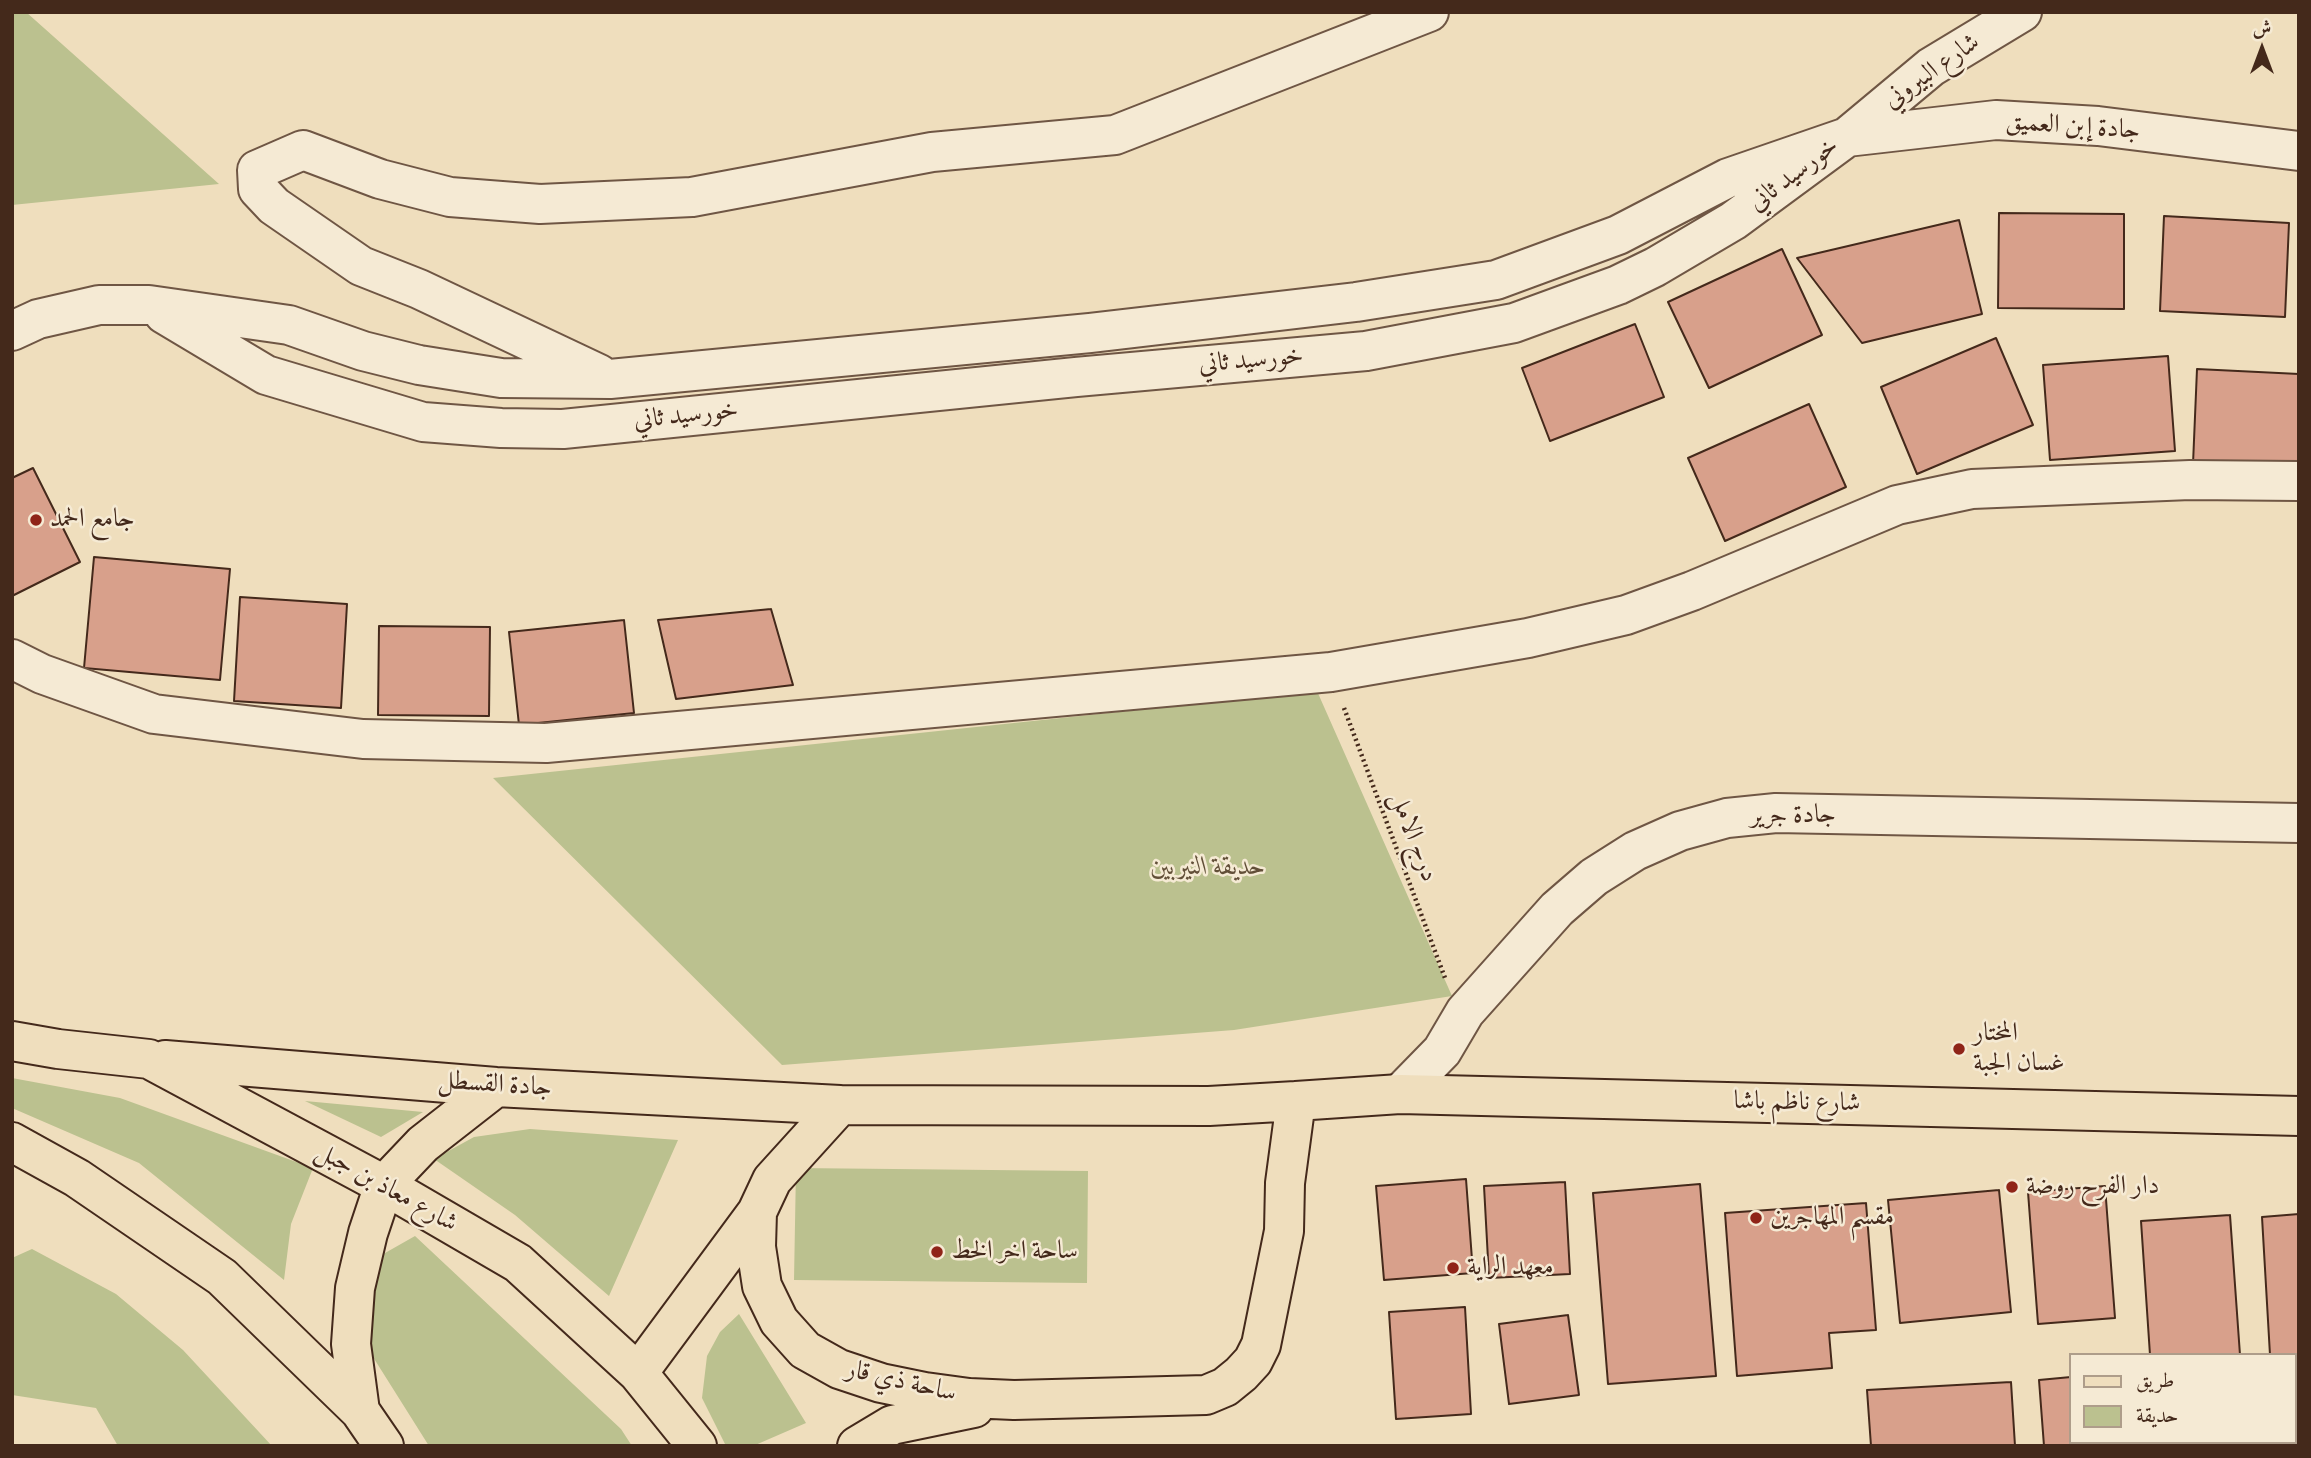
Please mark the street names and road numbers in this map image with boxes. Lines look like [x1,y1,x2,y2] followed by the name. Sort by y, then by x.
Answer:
[1878,27,1986,117] street label: شارع البيروني
[2005,107,2141,147] street label: جادة إبن العميق
[1743,131,1845,219] street label: خورسيد ثاني
[1197,341,1305,381] street label: خورسيد ثاني
[632,395,740,437] street label: خورسيد ثاني
[1382,788,1444,886] street label: درج الامل
[1750,800,1836,832] street label: جادة جرير
[437,1065,553,1105] street label: جادة القسطل
[1733,1086,1861,1120] street label: شارع ناظم باشا
[309,1136,463,1240] street label: شارع معاذ بن جبل
[843,1354,959,1410] street label: ساحة ذي قار

